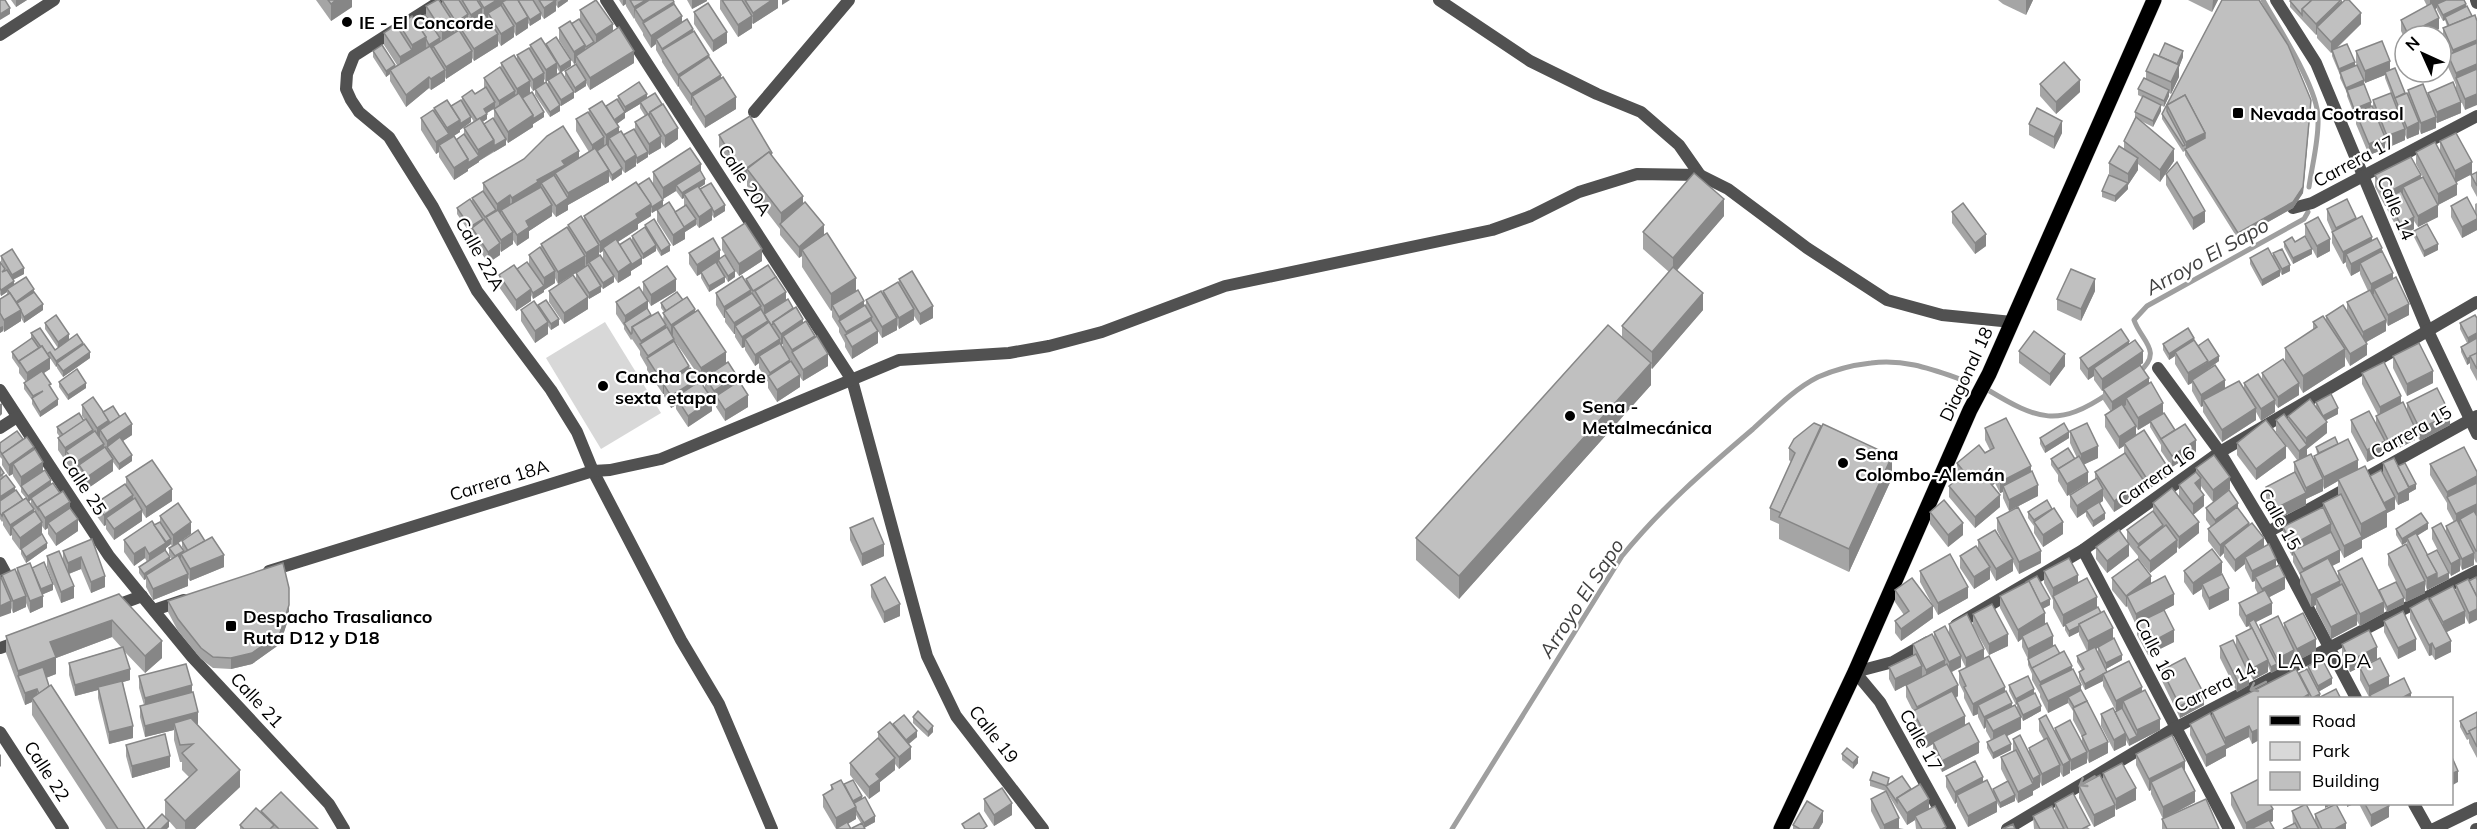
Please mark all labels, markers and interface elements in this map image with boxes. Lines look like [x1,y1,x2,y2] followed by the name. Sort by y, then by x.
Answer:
[359,11,494,34] place label: IE - El Concorde
[340,15,354,29] marker: IE - El Concorde
[2393,24,2453,84] north arrow
[2401,32,2424,55] text: N
[2250,102,2404,125] place label: Nevada Cootrasol
[2231,106,2245,120] marker: Nevada Cootrasol
[2309,130,2399,192] street label: Carrera 17
[713,140,777,220] street label: Calle 20A
[2372,172,2420,244] street label: Calle 14
[2140,212,2273,301] water label: Arroyo El Sapo
[450,213,510,295] street label: Calle 22A
[1934,323,1998,425] street label: Diagonal 18
[615,365,766,409] place label: Cancha Concorde sexta etapa
[596,379,610,393] marker: Cancha Concorde sexta etapa
[1582,395,1712,439] place label: Sena - Metalmecánica
[2366,400,2456,464] street label: Carrera 15
[1563,409,1577,423] marker: Sena - Metalmecánica
[2113,441,2199,511] street label: Carrera 16
[1855,442,2005,486] place label: Sena Colombo-Alemán
[56,450,112,520] street label: Calle 25
[447,454,551,506] street label: Carrera 18A
[1836,456,1850,470] marker: Sena Colombo-Alemán
[2254,484,2307,554] street label: Calle 15
[1533,534,1629,663] water label: Arroyo El Sapo
[243,605,432,649] place label: Despacho Trasalianco Ruta D12 y D18
[2129,614,2181,684] street label: Calle 16
[224,619,238,633] marker: Despacho Trasalianco Ruta D12 y D18
[2277,648,2373,673] district label: LA POPA
[2170,656,2260,717] street label: Carrera 14
[226,667,288,733] street label: Calle 21
[2249,681,2267,692] one-way arrow
[2258,697,2453,805] legend
[964,700,1024,768] street label: Calle 19
[1895,705,1947,775] street label: Calle 17
[2312,709,2356,732] text: Road
[19,736,75,806] street label: Calle 22
[2312,739,2351,762] text: Park
[2312,769,2380,792] text: Building
[2079,775,2096,787] one-way arrow

